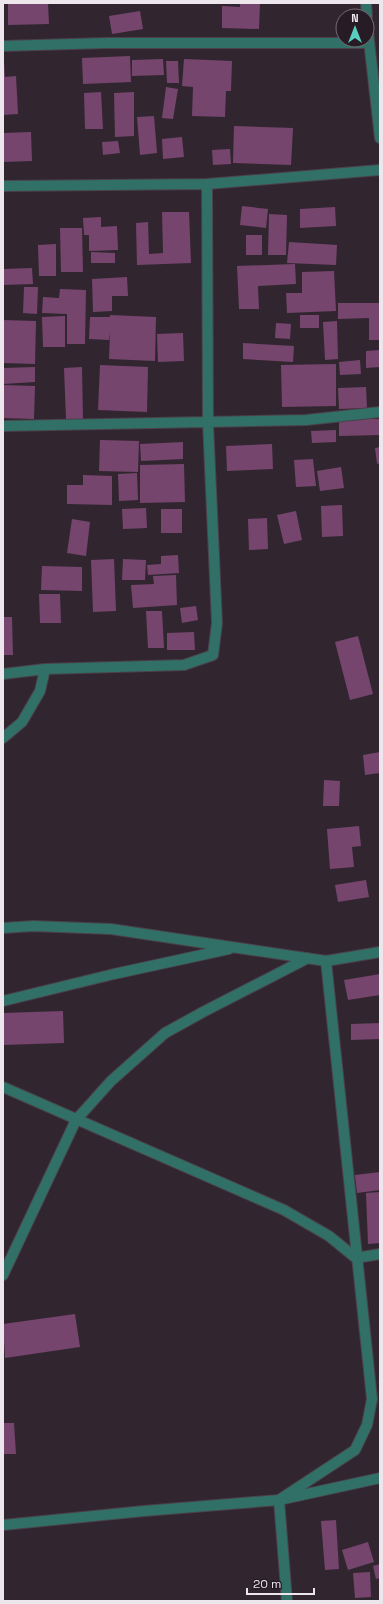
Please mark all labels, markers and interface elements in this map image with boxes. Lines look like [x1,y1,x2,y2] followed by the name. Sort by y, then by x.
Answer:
[335,8,375,48] north arrow
[351,11,359,25] text: N
[247,1570,314,1596] scale bar
[253,1576,281,1592] text: 20 m

